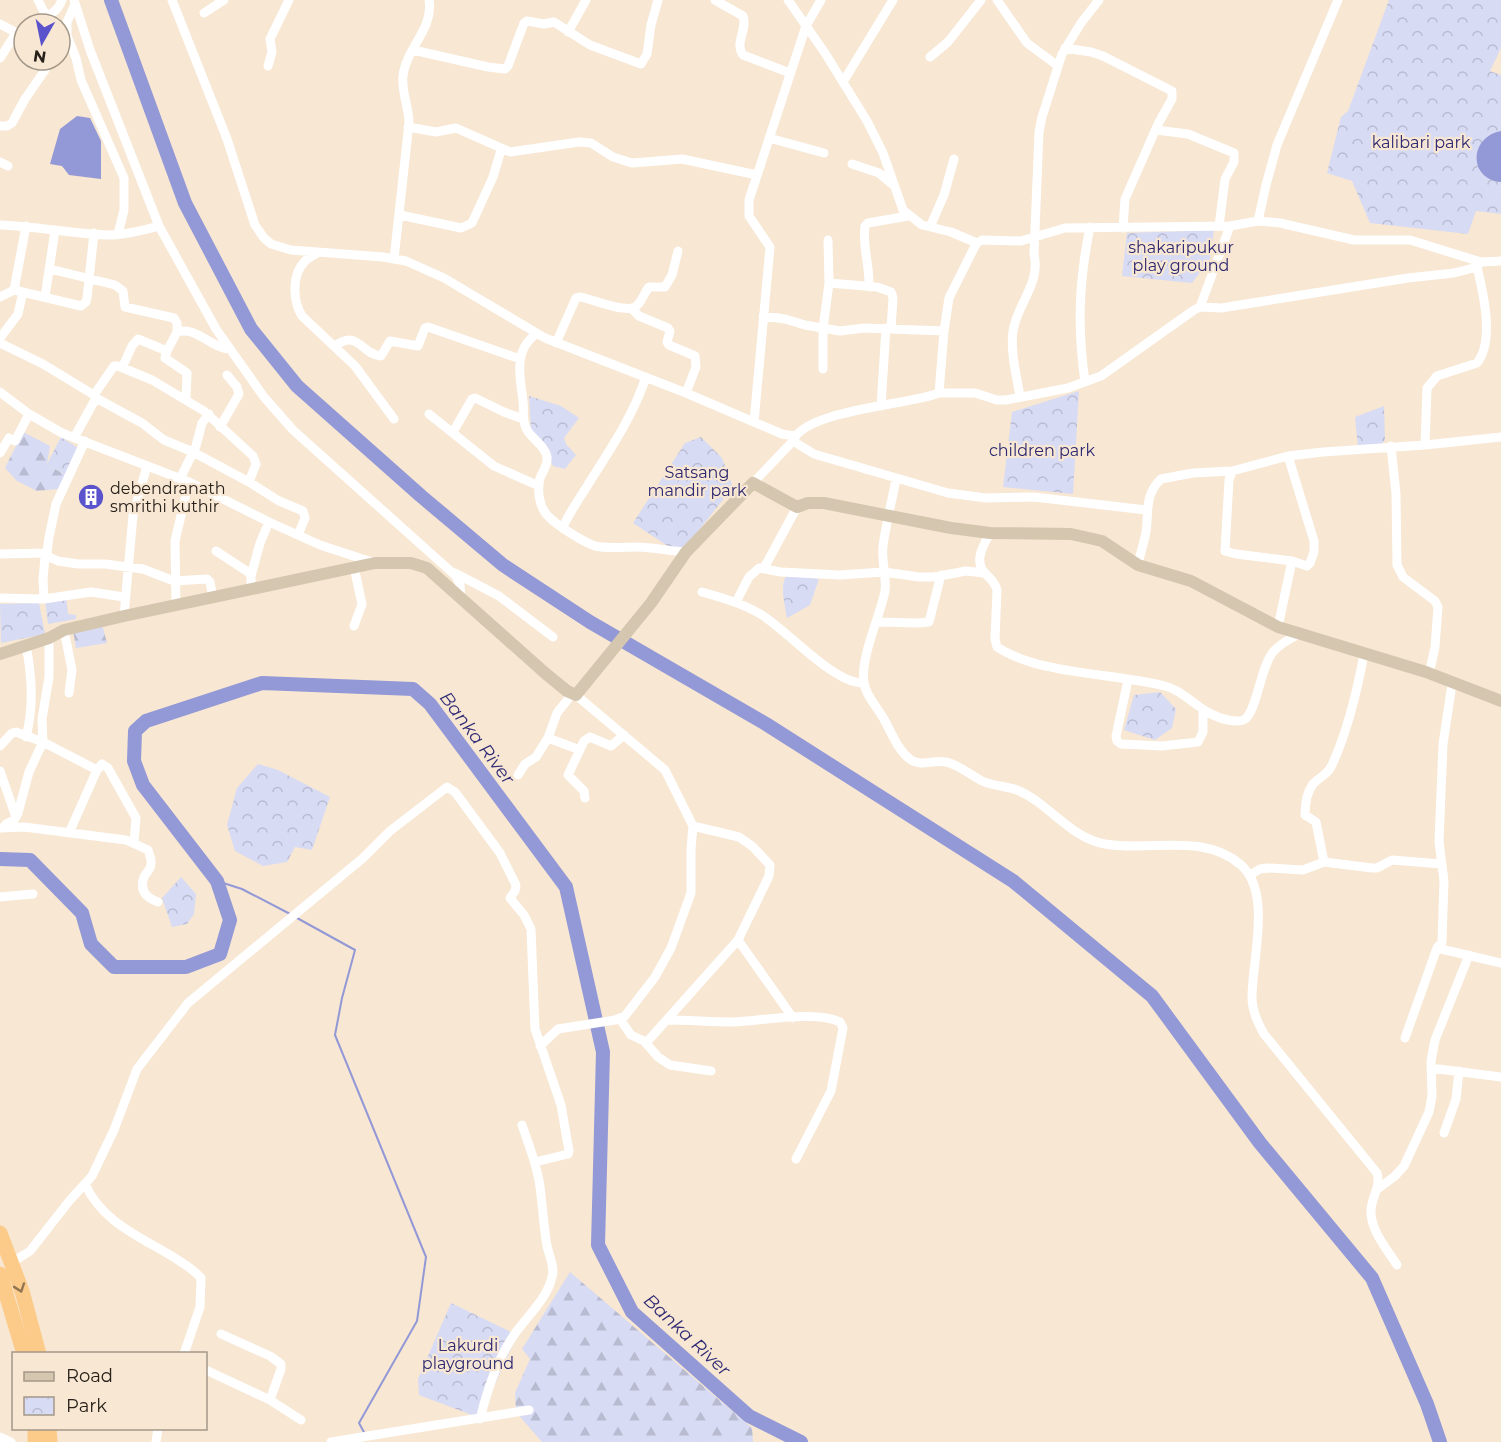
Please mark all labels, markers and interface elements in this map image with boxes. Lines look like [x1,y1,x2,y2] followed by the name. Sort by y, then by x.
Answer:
[12,12,72,72] north arrow
[32,46,48,67] text: N
[1372,133,1471,152] park label: kalibari park
[1128,238,1234,275] park label: shakaripukur play ground
[989,441,1095,460] park label: children park
[647,463,747,500] park label: Satsang mandir park
[110,479,225,516] place label: debendranath smrithi kuthir
[76,482,106,512] building icon: debendranath smrithi kuthir
[435,687,520,789] water label: Banka River
[13,1282,26,1293] one-way arrow
[639,1289,736,1381] water label: Banka River
[422,1336,514,1373] park label: Lakurdi playground
[12,1352,207,1430] legend
[66,1365,113,1387] text: Road
[66,1395,107,1417] text: Park

